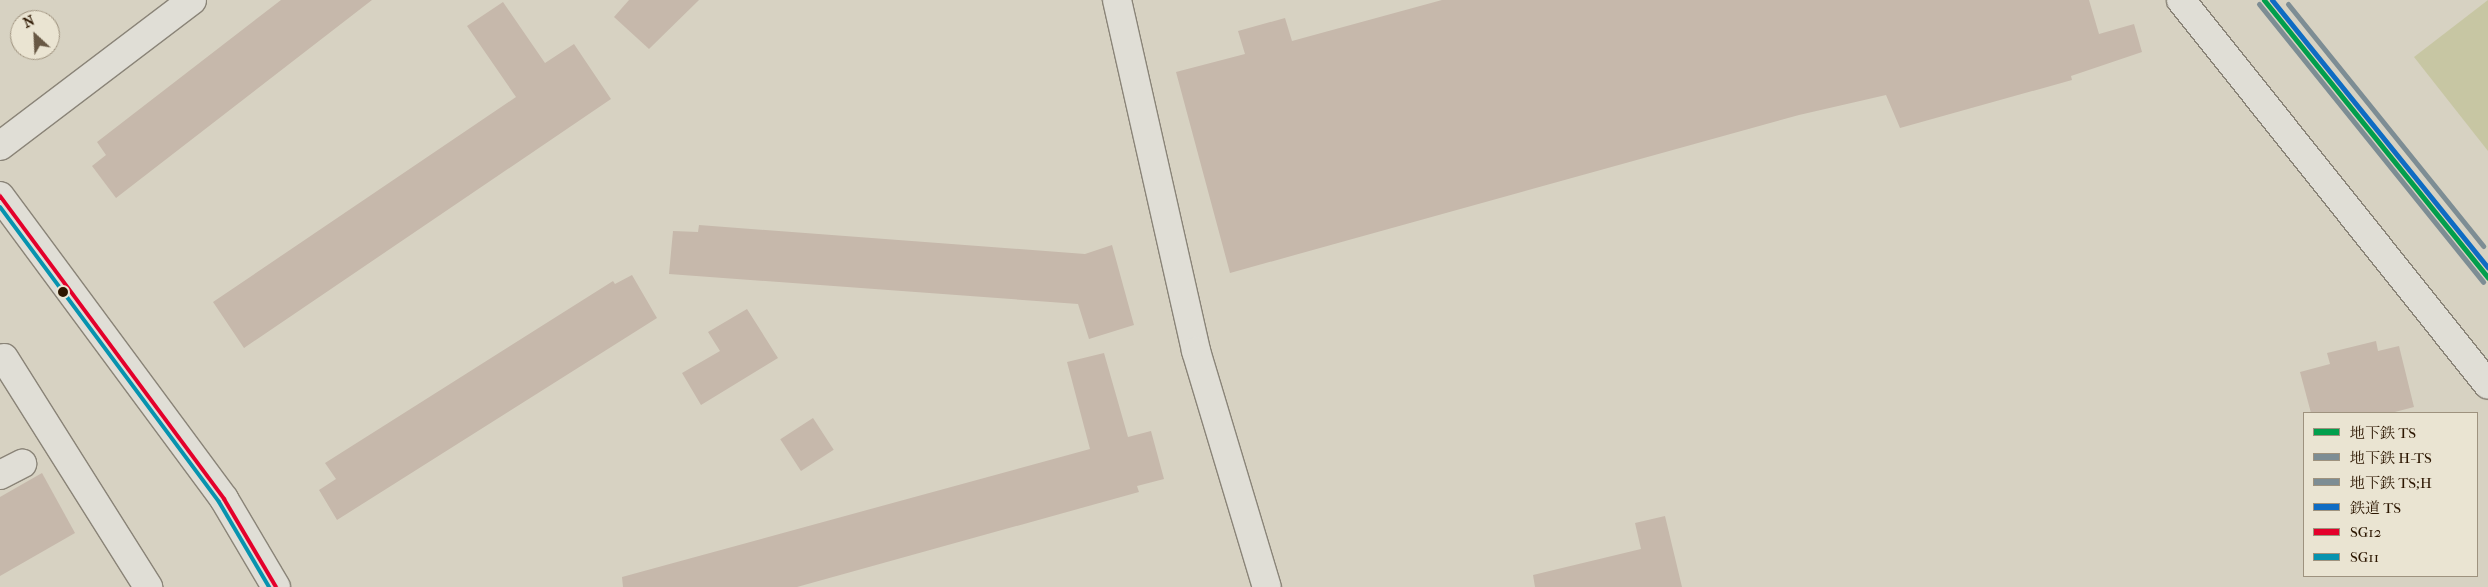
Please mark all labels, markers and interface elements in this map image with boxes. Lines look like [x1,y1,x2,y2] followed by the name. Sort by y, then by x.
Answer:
[10,10,60,60] north arrow
[20,12,37,32] text: N
[58,287,68,297] unlabelled marker
[2303,412,2478,577] legend
[2350,424,2416,442] text: 地下鉄 TS
[2350,449,2432,467] text: 地下鉄 H-TS
[2350,474,2432,492] text: 地下鉄 TS;H
[2350,499,2401,517] text: 鉄道 TS
[2350,523,2381,541] text: SG12
[2350,548,2379,566] text: SG11

